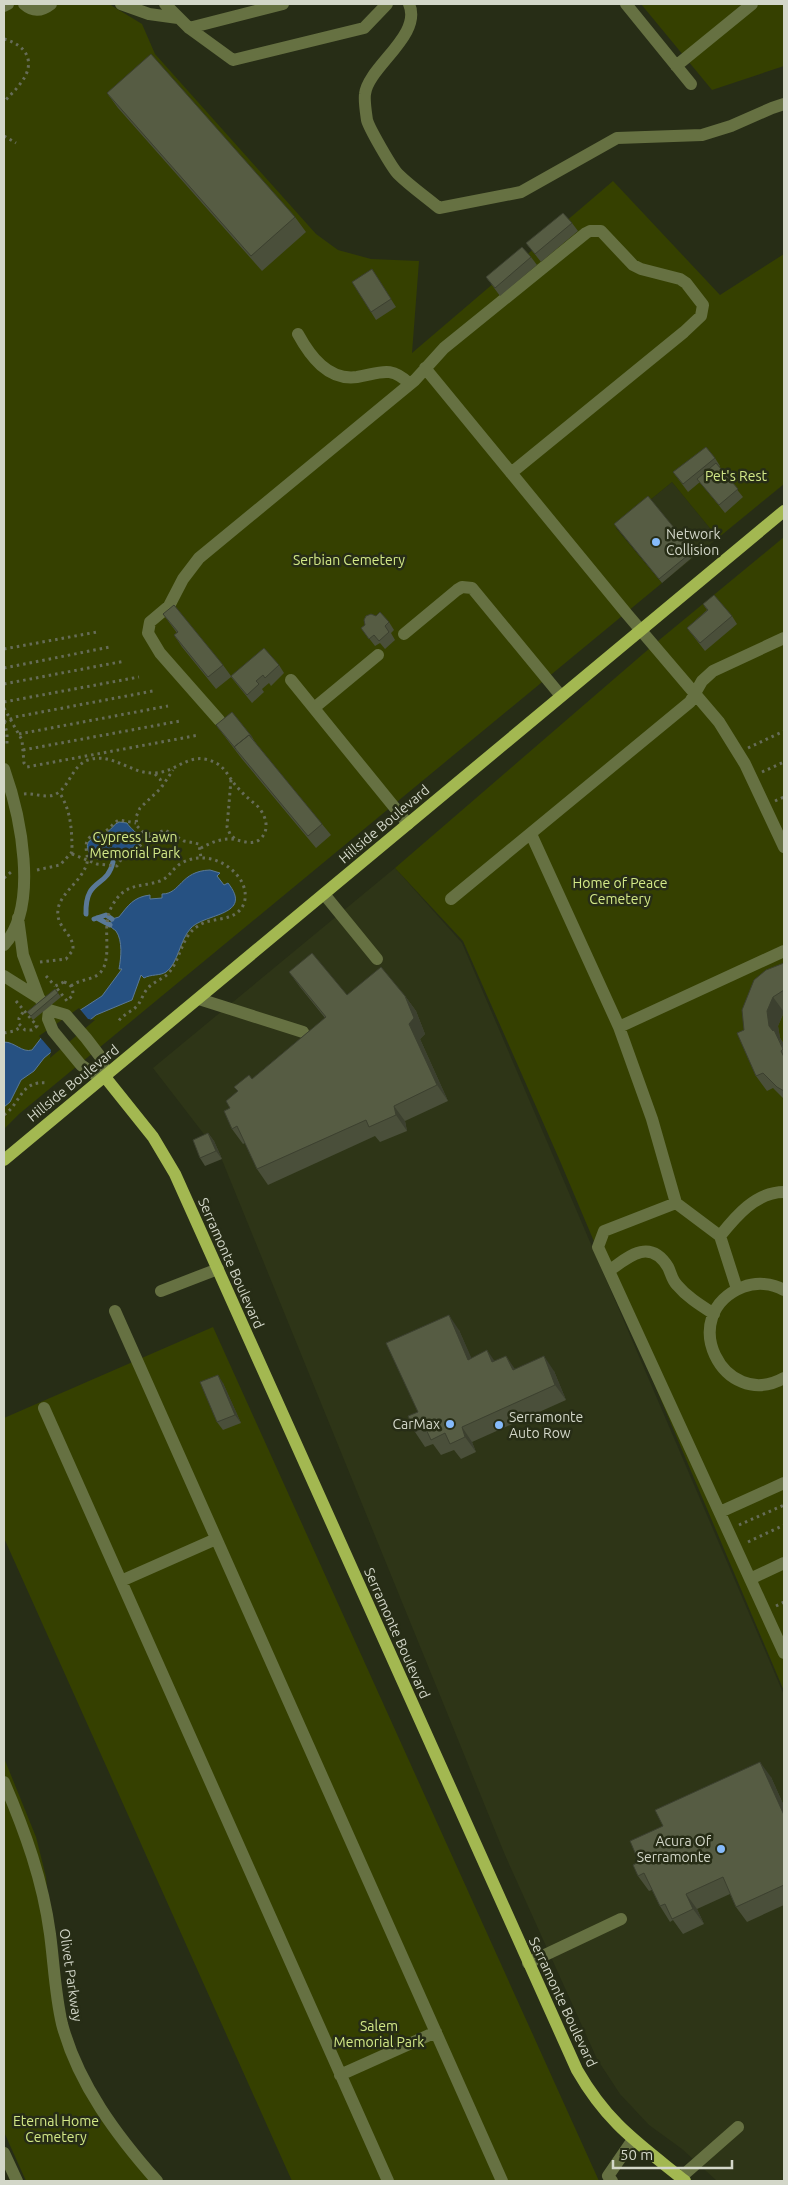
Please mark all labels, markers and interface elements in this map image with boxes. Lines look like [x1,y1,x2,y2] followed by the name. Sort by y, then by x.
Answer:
[705,468,767,484] park label: Pet's Rest
[666,526,721,558] place label: Network Collision
[650,536,662,548] marker: Network Collision
[293,552,405,568] park label: Serbian Cemetery
[336,782,432,866] street label: Hillside Boulevard
[90,829,180,861] park label: Cypress Lawn Memorial Park
[573,875,667,907] park label: Home of Peace Cemetery
[24,1041,122,1125] street label: Hillside Boulevard
[195,1195,267,1331] street label: Serramonte Boulevard
[509,1409,583,1441] place label: Serramonte Auto Row
[392,1416,440,1432] place label: CarMax
[444,1418,456,1430] marker: CarMax
[493,1419,505,1431] marker: Serramonte Auto Row
[361,1565,433,1701] street label: Serramonte Boulevard
[637,1833,712,1865] place label: Acura Of Serramonte
[715,1843,727,1855] marker: Acura Of Serramonte
[57,1927,85,2023] street label: Olivet Parkway
[526,1934,600,2070] street label: Serramonte Boulevard
[334,2018,424,2050] park label: Salem Memorial Park
[13,2113,99,2145] park label: Eternal Home Cemetery
[613,2138,732,2170] scale bar
[620,2146,653,2163] text: 50 m

